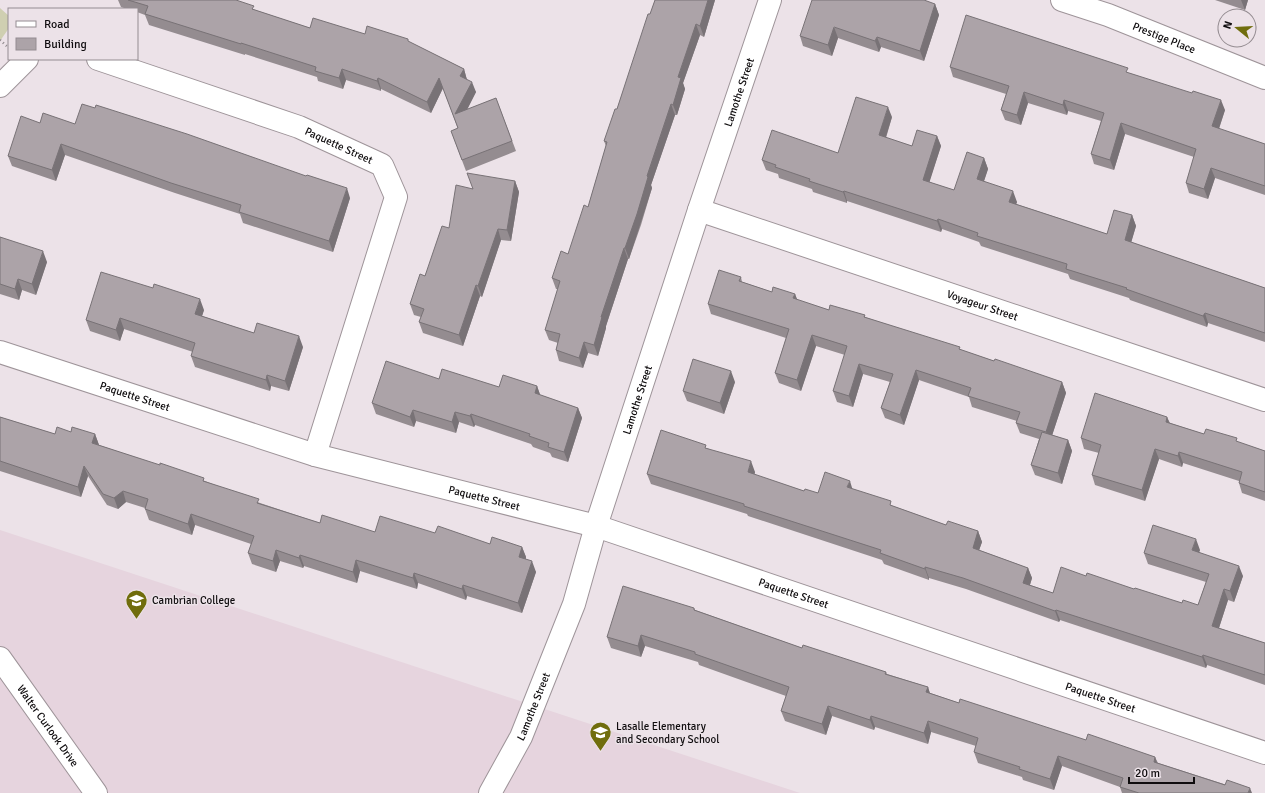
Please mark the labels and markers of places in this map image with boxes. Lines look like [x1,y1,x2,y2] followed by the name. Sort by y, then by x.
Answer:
[124,587,150,620] school or university icon: Cambrian College
[152,594,235,607] place label: Cambrian College
[588,719,614,752] school or university icon: Lasalle Elementary and Secondary School
[616,720,720,746] place label: Lasalle Elementary and Secondary School

